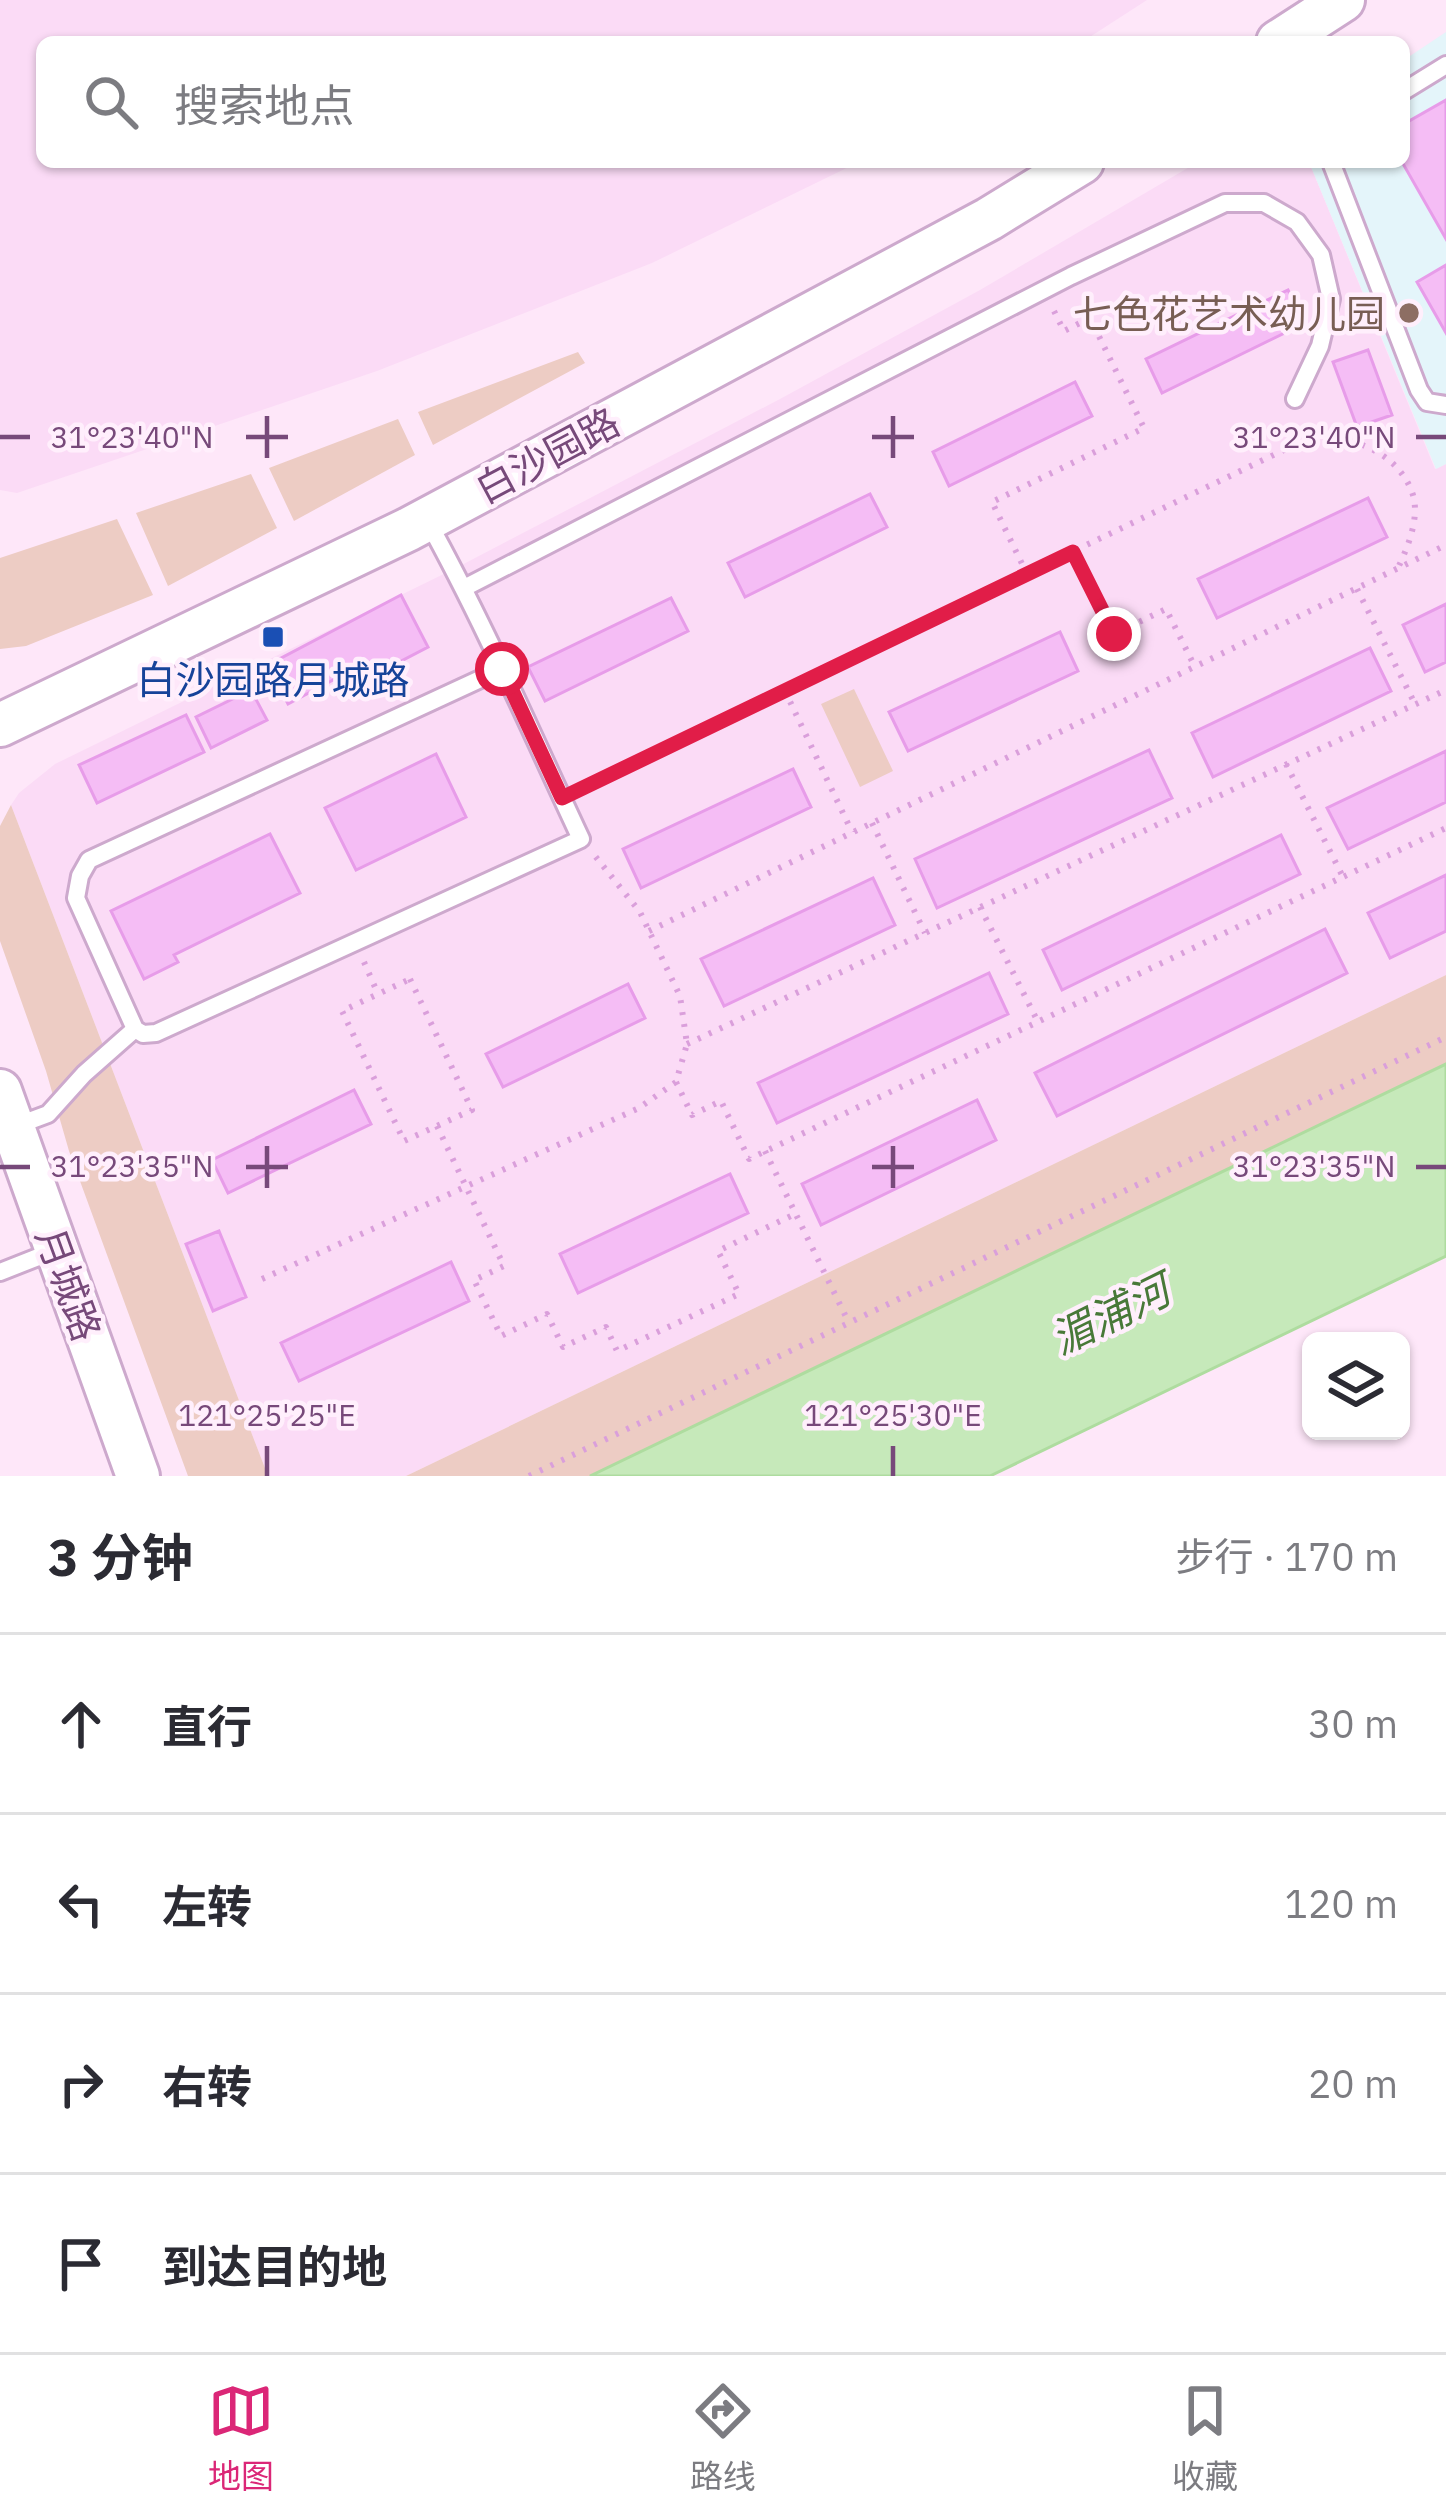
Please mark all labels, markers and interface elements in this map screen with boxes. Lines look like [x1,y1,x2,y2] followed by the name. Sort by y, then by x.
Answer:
[36,36,1410,168] search box
[78,69,144,135] icon: search
[174,76,354,134] text: 搜索地点
[1073,288,1385,339] place label: 七色花艺术幼儿园
[1396,300,1422,326] marker: 七色花艺术幼儿园
[466,396,628,514] street label: 白沙园路
[50,417,214,456] text: 31°23'40"N
[1232,417,1396,456] text: 31°23'40"N
[1087,607,1141,661] route end
[260,624,286,650] marker: 白沙园路月城路
[475,642,529,696] route start
[136,654,410,705] place label: 白沙园路月城路
[50,1146,214,1185] text: 31°23'35"N
[1232,1146,1396,1185] text: 31°23'35"N
[25,1220,113,1348] street label: 月城路
[1041,1259,1185,1366] water label: 湄浦河
[1302,1332,1410,1440] map controls
[1302,1332,1410,1440] button: layers
[178,1395,356,1434] text: 121°25'25"E
[804,1395,982,1434] text: 121°25'30"E
[48,1524,193,1590] text: 3 分钟
[1175,1531,1398,1582] text: 步行 · 170 m
[48,1691,114,1757] icon: ahead
[162,1697,252,1755] text: 直行
[1308,1698,1398,1749] text: 30 m
[48,1871,114,1937] icon: left
[162,1877,252,1935] text: 左转
[1285,1878,1398,1929] text: 120 m
[48,2051,114,2117] icon: right
[162,2057,252,2115] text: 右转
[1308,2058,1398,2109] text: 20 m
[48,2231,114,2297] icon: arrive
[162,2237,387,2295] text: 到达目的地
[208,2378,274,2498] tab: 地图
[690,2378,756,2498] tab: 路线
[1172,2378,1238,2498] tab: 收藏

